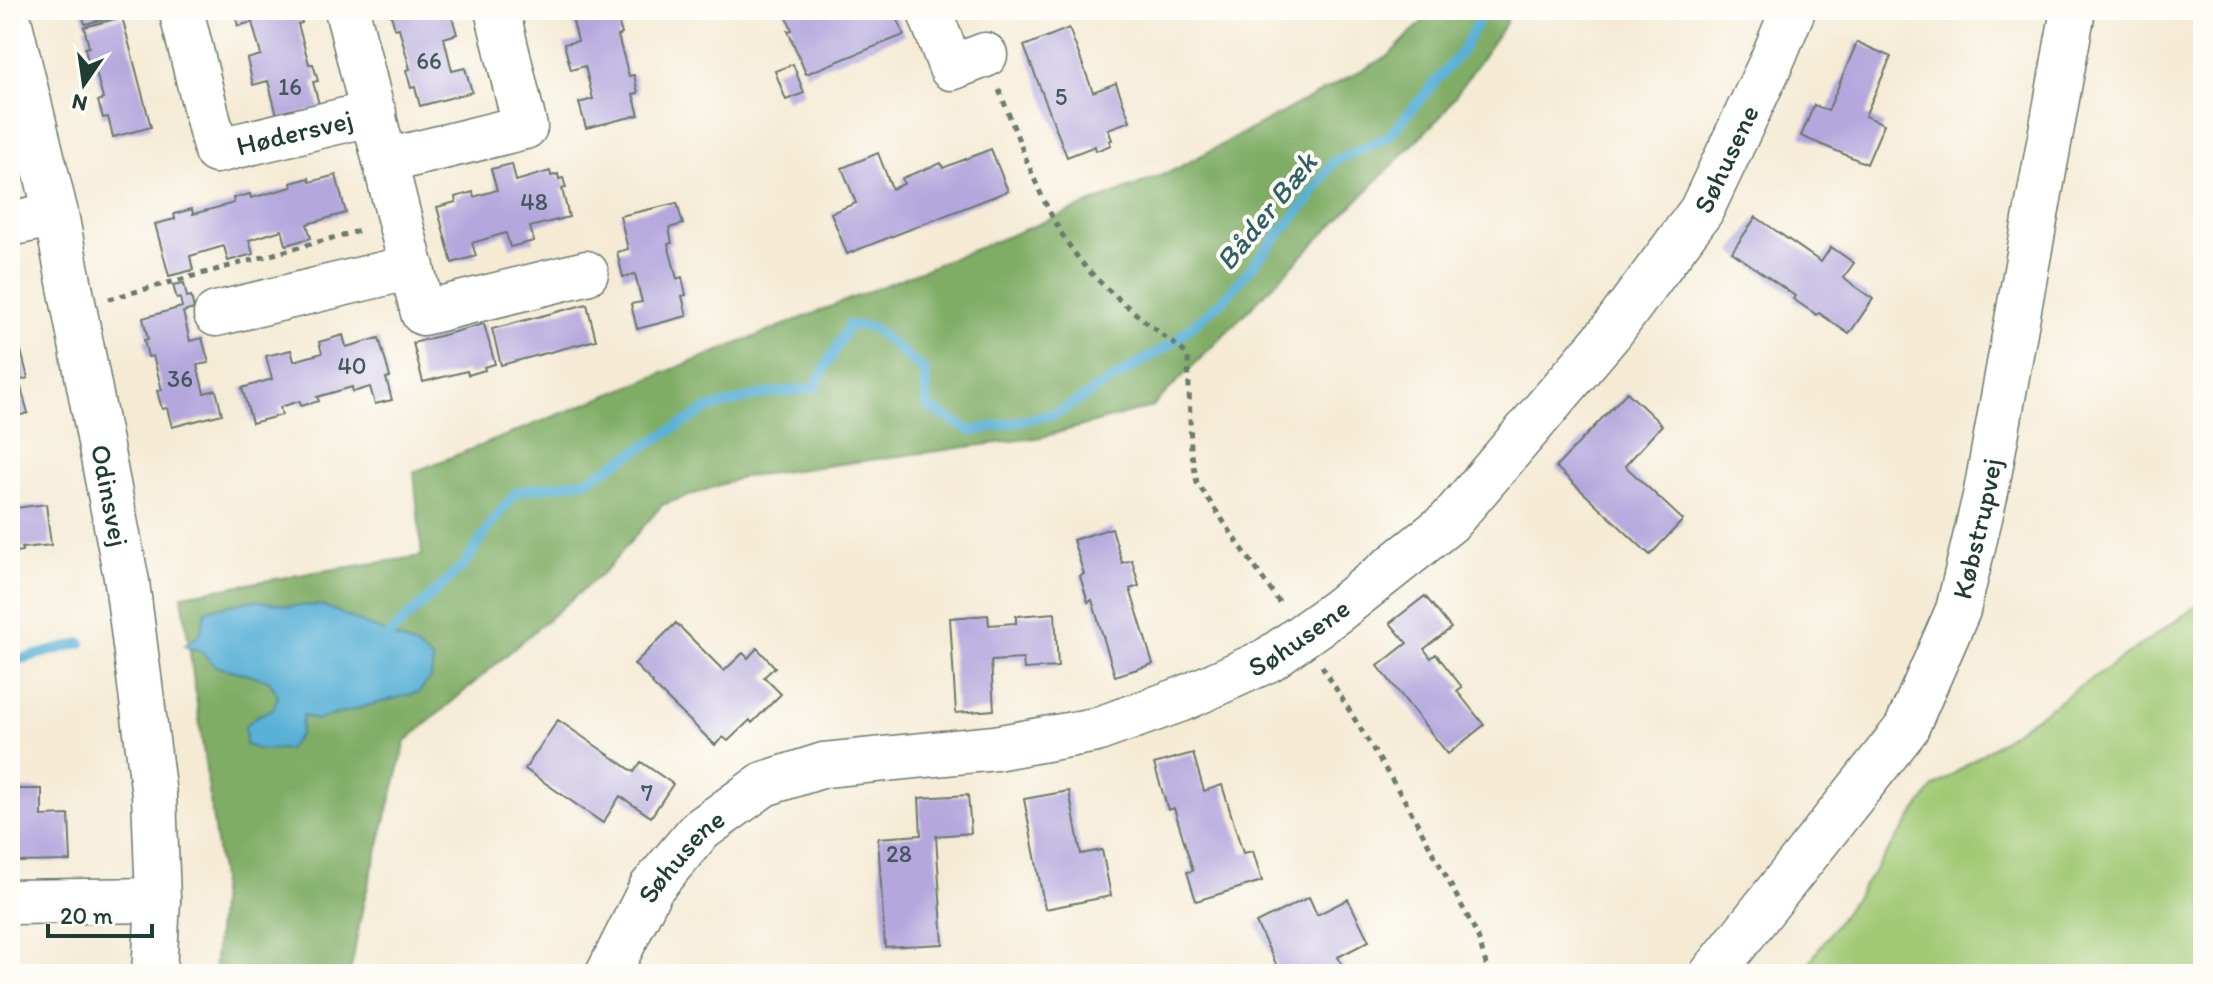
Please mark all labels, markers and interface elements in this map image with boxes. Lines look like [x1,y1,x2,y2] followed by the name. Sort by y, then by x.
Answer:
[44,44,124,124] north arrow
[416,46,442,75] house number: 66
[278,72,302,101] house number: 16
[1055,82,1067,111] house number: 5
[69,88,90,118] text: N
[1686,99,1766,218] street label: Søhusene
[233,102,356,163] street label: Hødersvej
[1207,143,1326,277] water label: Båder Bæk
[520,187,548,216] house number: 48
[337,351,367,380] house number: 40
[167,364,193,393] house number: 36
[84,441,137,549] street label: Odinsvej
[1944,455,2009,602] street label: Købstrupvej
[1243,591,1356,684] street label: Søhusene
[641,778,653,807] house number: 7
[630,801,731,908] street label: Søhusene
[886,839,912,868] house number: 28
[48,888,152,938] scale bar
[60,901,113,930] text: 20 m

